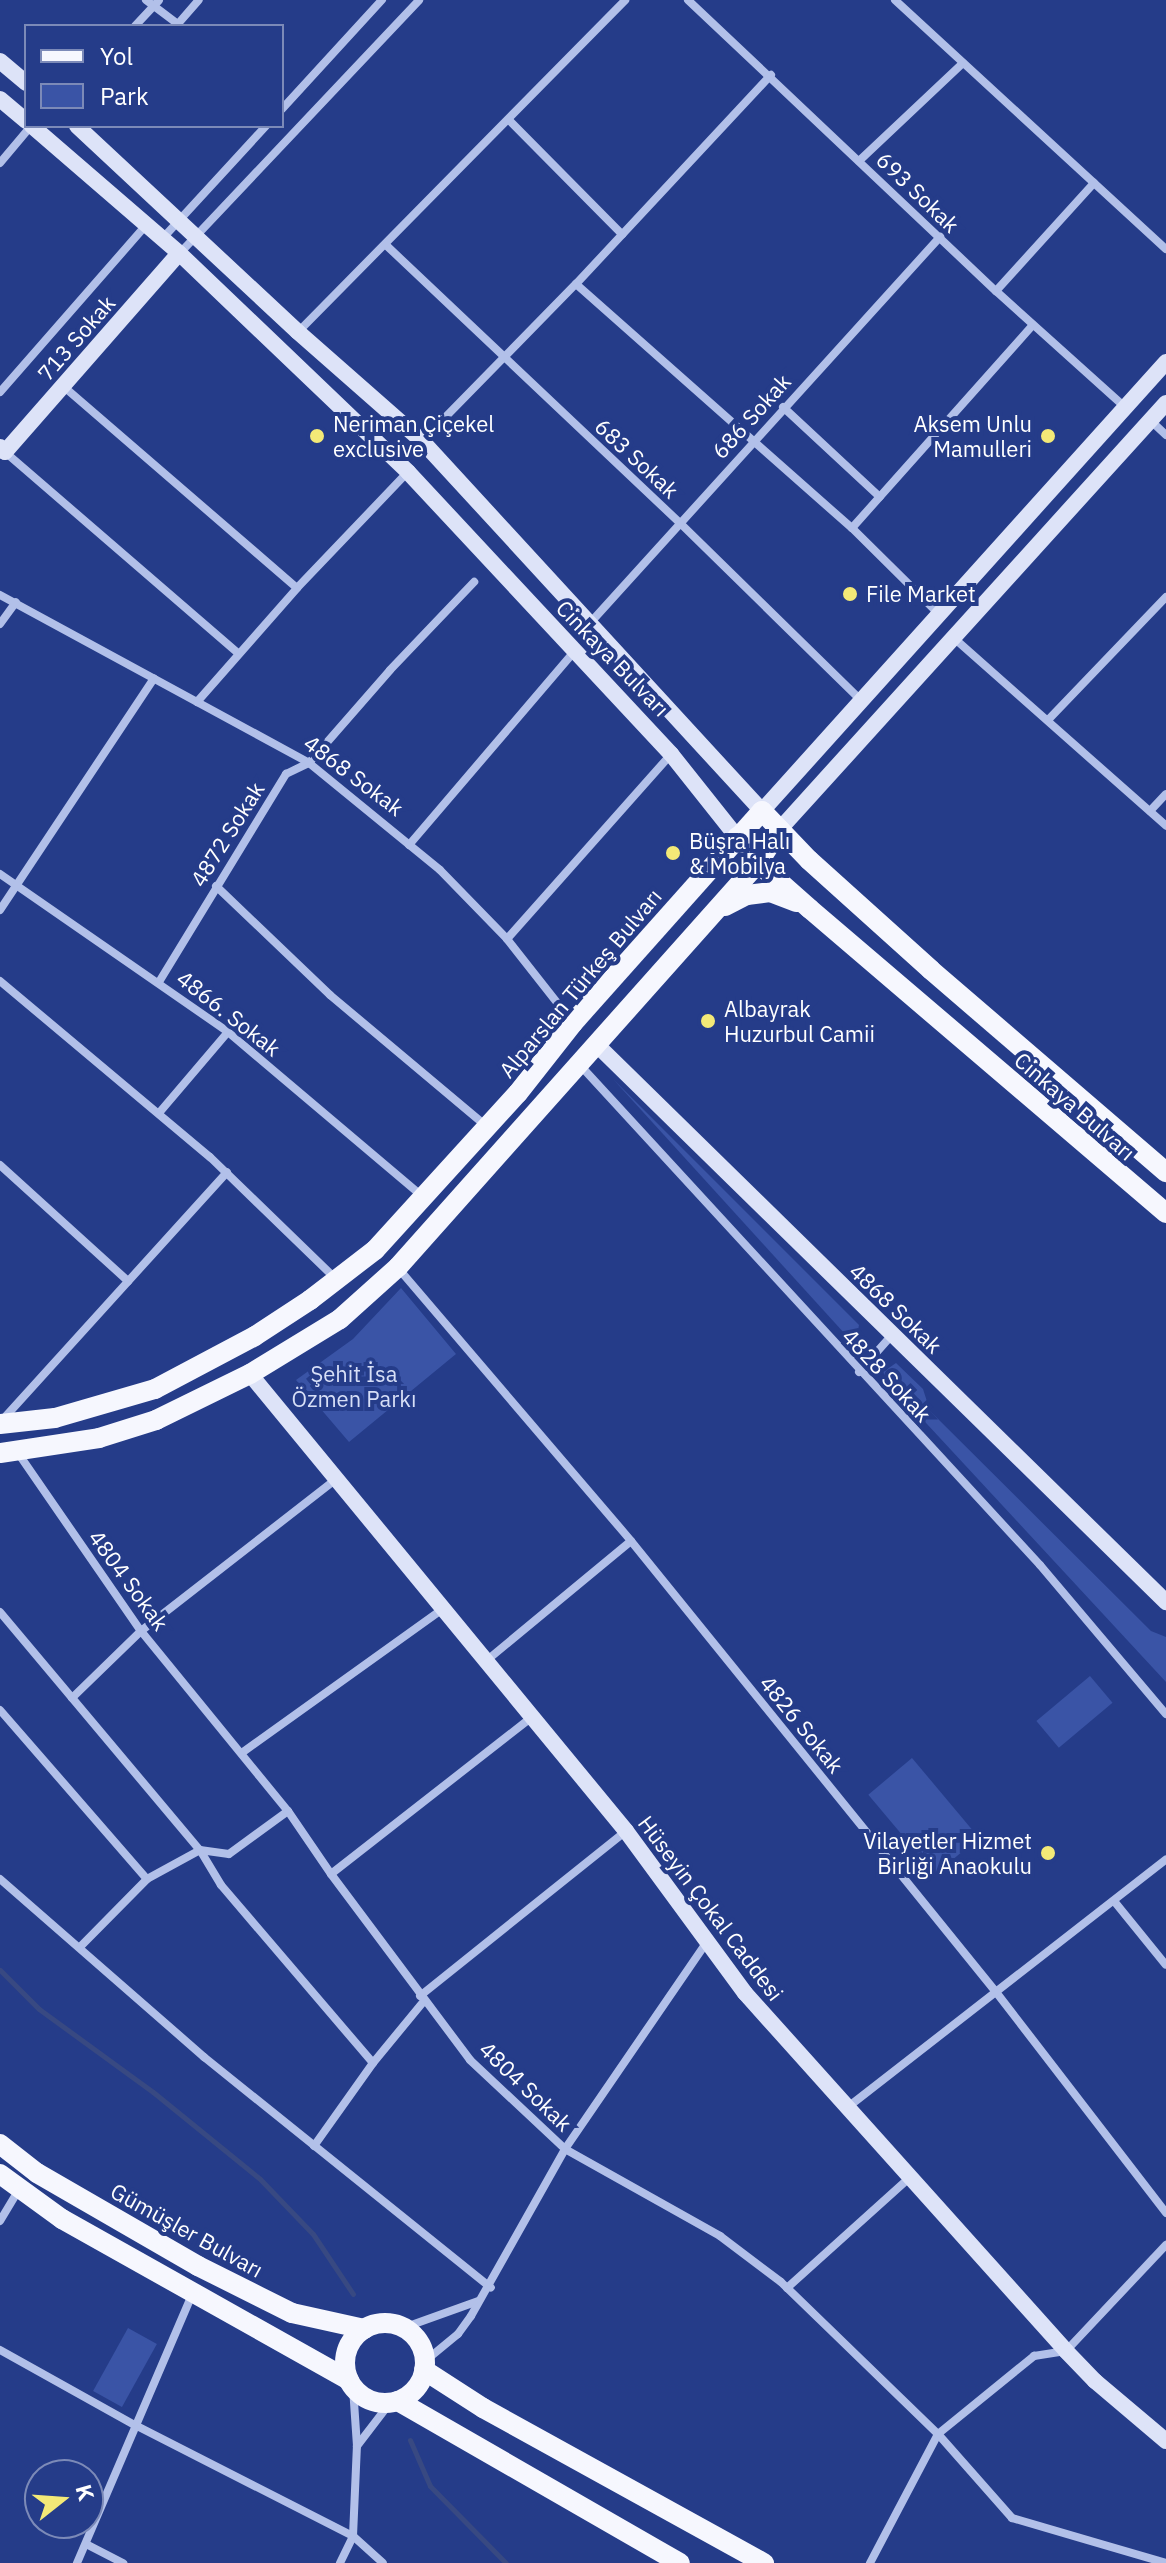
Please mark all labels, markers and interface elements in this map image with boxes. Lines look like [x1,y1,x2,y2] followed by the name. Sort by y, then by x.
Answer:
[24,24,284,128] legend
[100,40,133,72] text: Yol
[100,80,149,112] text: Park
[871,146,965,238] street label: 693 Sokak
[32,290,120,386] street label: 713 Sokak
[706,368,796,464] street label: 686 Sokak
[333,410,494,462] place label: Neriman Çiçekel exclusive
[913,410,1032,462] place label: Aksem Unlu Mamulleri
[590,413,684,503] street label: 683 Sokak
[308,427,326,445] marker: Neriman Çiçekel exclusive
[1039,427,1057,445] marker: Aksem Unlu Mamulleri
[866,581,976,607] place label: File Market
[841,585,859,603] marker: File Market
[551,595,675,721] street label: Cinkaya Bulvarı
[299,729,409,821] street label: 4868 Sokak
[185,777,269,891] street label: 4872 Sokak
[689,827,790,878] place label: Büşra Halı & Mobilya
[664,844,682,862] marker: Büşra Halı & Mobilya
[493,883,667,1083] street label: Alparslan Türkeş Bulvarı
[172,964,286,1062] street label: 4866. Sokak
[724,995,875,1046] place label: Albayrak Huzurbul Camii
[699,1012,717,1030] marker: Albayrak Huzurbul Camii
[1009,1047,1141,1165] street label: Cinkaya Bulvarı
[844,1258,948,1358] street label: 4868 Sokak
[837,1323,937,1427] street label: 4828 Sokak
[292,1360,416,1412] park label: Şehit İsa Özmen Parkı
[84,1525,174,1635] street label: 4804 Sokak
[755,1670,849,1778] street label: 4826 Sokak
[633,1810,789,2006] street label: Hüseyin Çokal Caddesi
[863,1827,1032,1878] place label: Vilayetler Hizmet Birliği Anaokulu
[1039,1844,1057,1862] marker: Vilayetler Hizmet Birliği Anaokulu
[474,2036,578,2136] street label: 4804 Sokak
[106,2177,268,2283] street label: Gümüşler Bulvarı
[24,2459,104,2539] north arrow
[69,2481,102,2504] text: K

